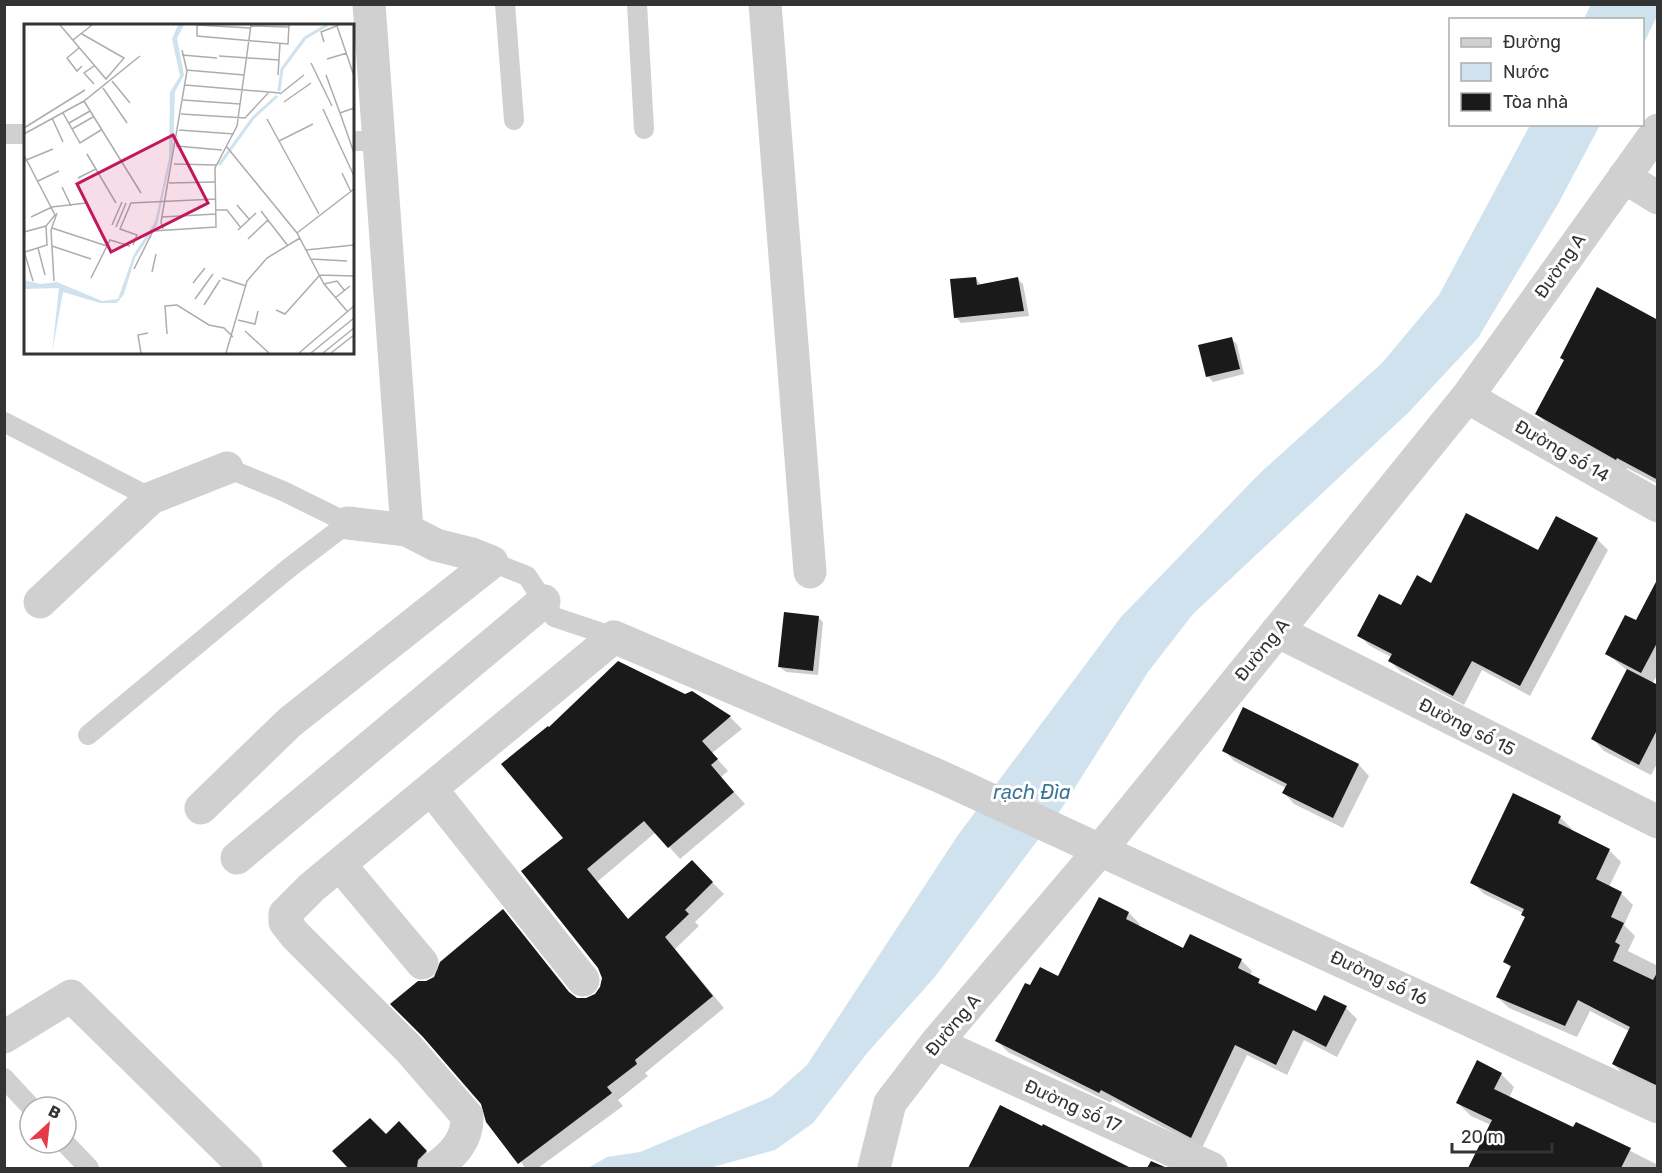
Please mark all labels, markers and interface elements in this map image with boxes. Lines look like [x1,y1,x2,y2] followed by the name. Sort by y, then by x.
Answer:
[1449,18,1644,126] legend
[24,24,354,354] inset map
[1503,31,1561,53] text: Đường
[1503,61,1549,83] text: Nước
[1503,91,1568,113] text: Tòa nhà
[1530,229,1590,303] street label: Đường A
[1511,414,1614,487] street label: Đường số 14
[1230,614,1294,686] street label: Đường A
[1415,693,1519,761] street label: Đường số 15
[993,780,1071,804] water label: rạch Đìa
[1327,945,1432,1010] street label: Đường số 16
[921,990,985,1060] street label: Đường A
[1021,1074,1125,1137] street label: Đường số 17
[18,1095,78,1155] north arrow
[45,1101,64,1123] text: B
[1452,1116,1552,1154] scale bar
[1461,1126,1503,1148] text: 20 m

